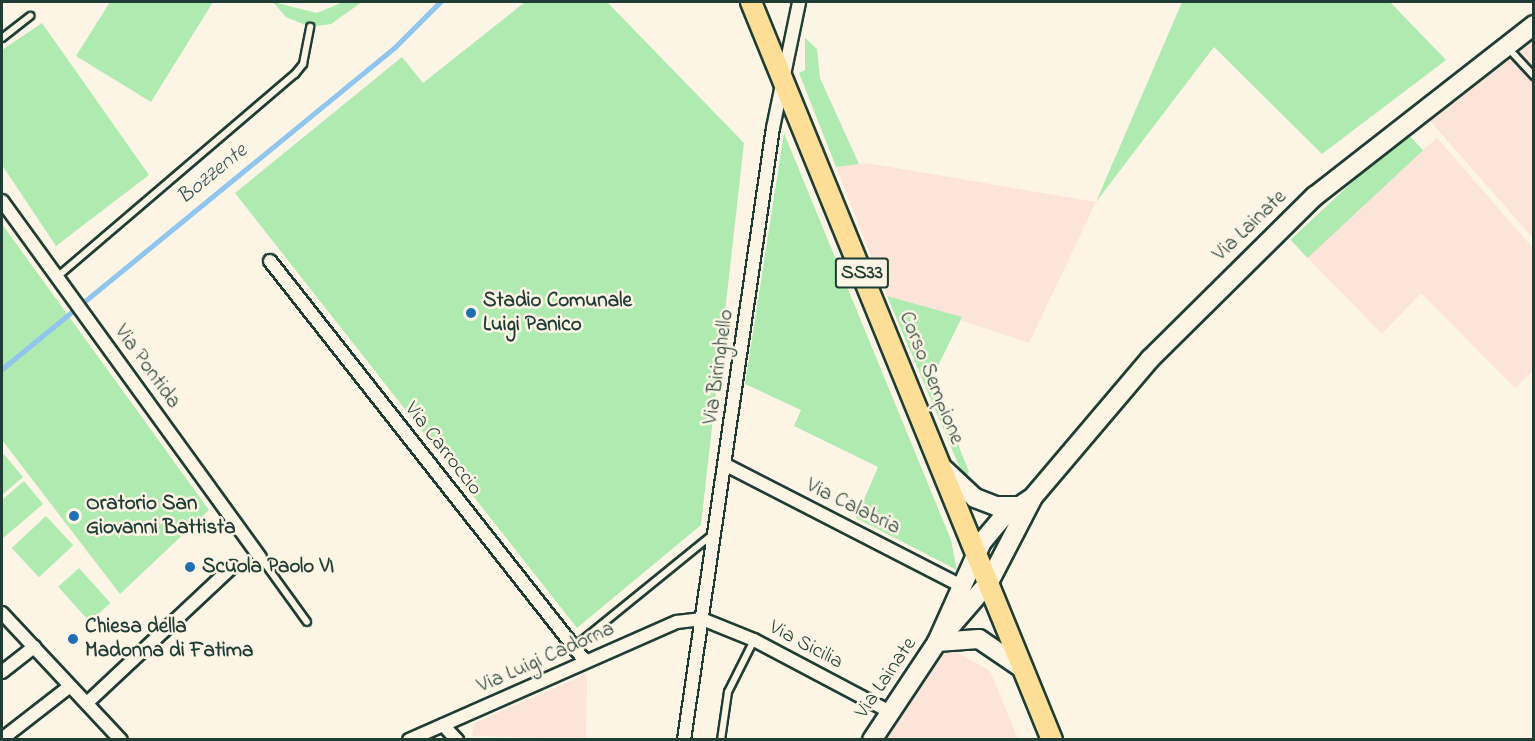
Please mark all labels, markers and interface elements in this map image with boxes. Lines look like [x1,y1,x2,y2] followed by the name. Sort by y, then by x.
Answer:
[173,139,253,211] water label: Bozzente
[1208,185,1292,267] street label: Via Lainate
[834,256,890,290] road number: SS33
[483,288,632,338] place label: Stadio Comunale Luigi Panico
[464,306,478,320] marker: Stadio Comunale Luigi Panico
[698,308,740,426] street label: Via Biringhello
[893,308,969,448] street label: Corso Sempione
[108,320,186,414] street label: Via Pontida
[399,397,487,501] street label: Via Carroccio
[802,473,904,541] street label: Via Calabria
[86,491,235,541] place label: Oratorio San Giovanni Battista
[67,509,81,523] marker: Oratorio San Giovanni Battista
[202,554,334,580] place label: Scuola Paolo VI
[183,560,197,574] marker: Scuola Paolo VI
[85,614,253,664] place label: Chiesa della Madonna di Fatima
[765,615,847,675] street label: Via Sicilia
[474,617,618,699] street label: Via Luigi Cadorna
[66,632,80,646] marker: Chiesa della Madonna di Fatima
[850,633,922,723] street label: Via Lainate

